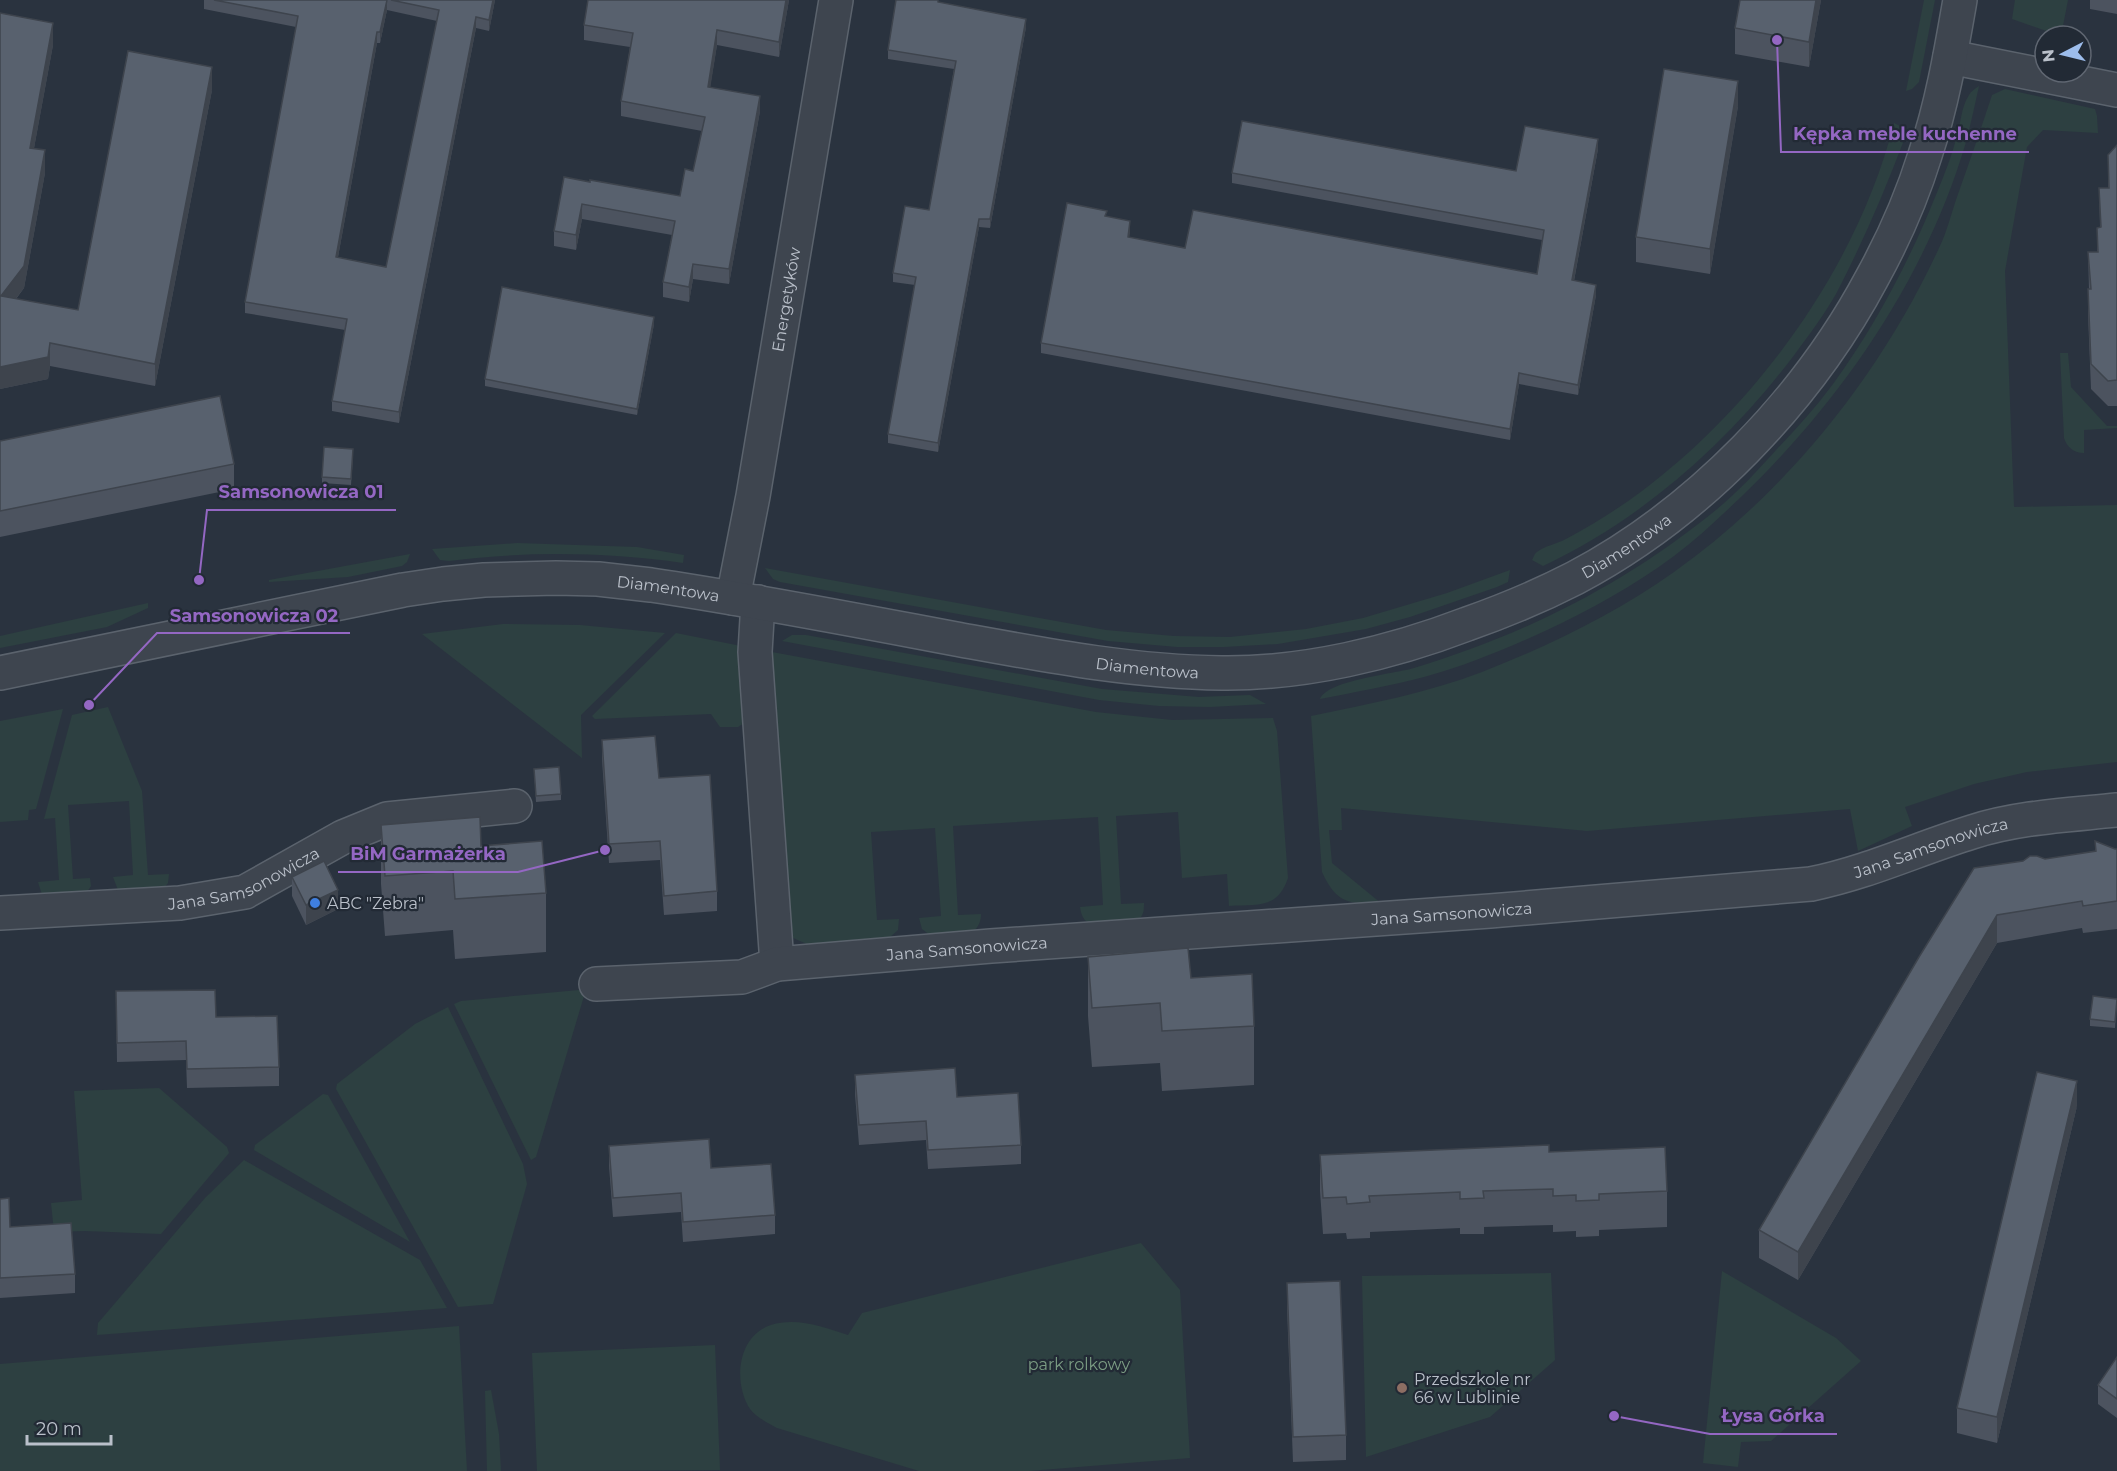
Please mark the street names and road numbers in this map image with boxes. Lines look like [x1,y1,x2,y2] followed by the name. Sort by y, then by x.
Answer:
[768,246,804,354] street label: Energetyków
[1578,510,1675,583] street label: Diamentowa
[616,572,721,606] street label: Diamentowa
[1095,654,1200,682] street label: Diamentowa
[1851,814,2010,883] street label: Jana Samsonowicza
[166,843,323,914] street label: Jana Samsonowicza
[1369,898,1533,929] street label: Jana Samsonowicza
[885,933,1048,965] street label: Jana Samsonowicza

